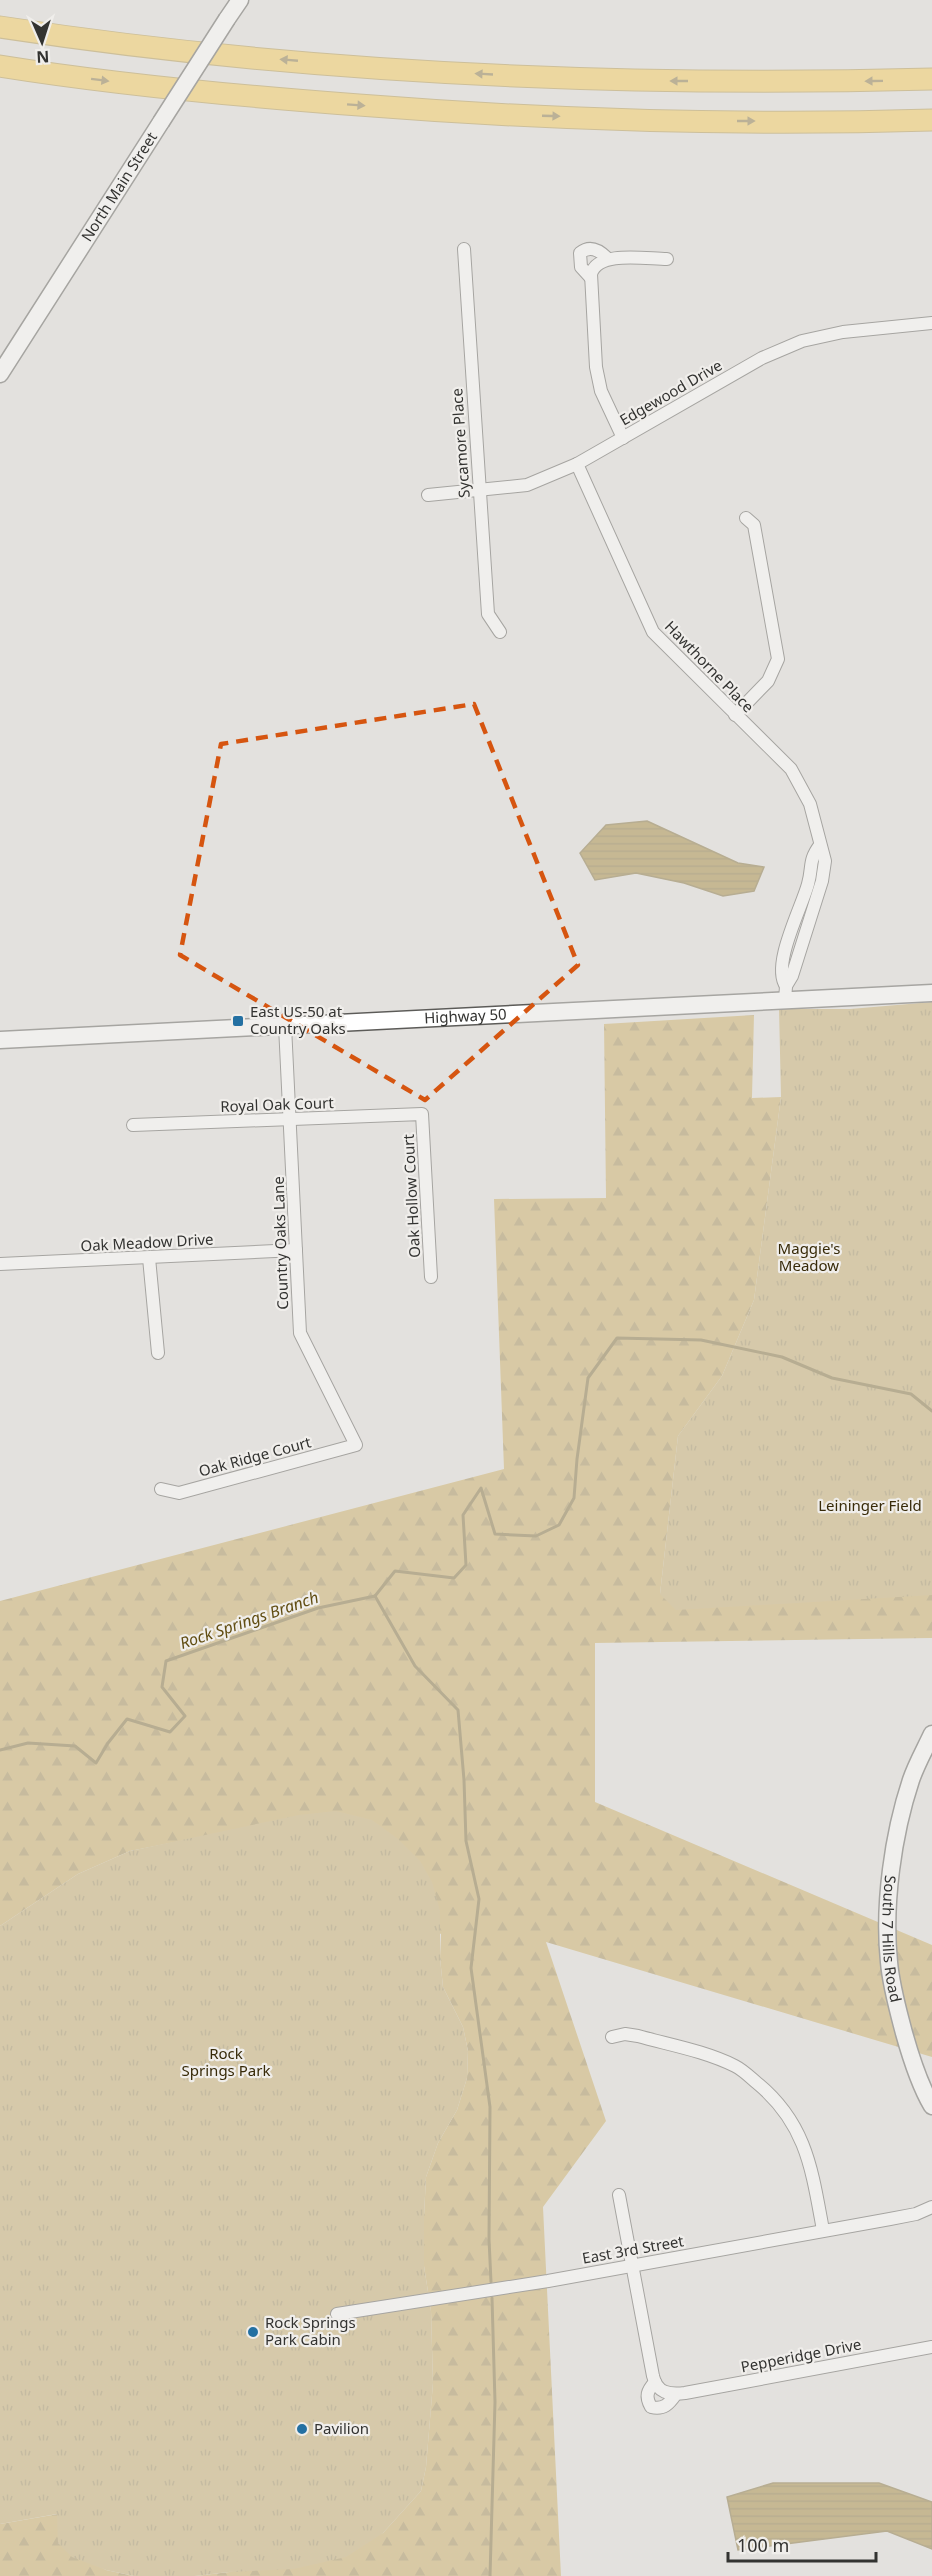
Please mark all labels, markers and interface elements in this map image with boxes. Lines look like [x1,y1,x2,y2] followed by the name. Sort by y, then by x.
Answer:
[12,12,72,72] north arrow
[36,46,50,68] text: N
[280,55,299,65] one-way arrow
[474,69,493,78] one-way arrow
[90,75,109,85] one-way arrow
[669,76,688,86] one-way arrow
[864,76,883,86] one-way arrow
[347,100,366,110] one-way arrow
[541,112,560,121] one-way arrow
[736,116,755,126] one-way arrow
[76,127,161,245] street label: North Main Street
[616,355,725,430] street label: Edgewood Drive
[446,388,474,499] street label: Sycamore Place
[661,616,759,716] street label: Hawthorne Place
[250,1001,346,1038] place label: East US-50 at Country Oaks
[424,1003,507,1028] street label: Highway 50
[231,1014,245,1028] marker: East US-50 at Country Oaks
[220,1092,335,1116] street label: Royal Oak Court
[398,1133,424,1258] street label: Oak Hollow Court
[268,1176,292,1310] street label: Country Oaks Lane
[80,1229,214,1255] street label: Oak Meadow Drive
[778,1238,840,1275] park label: Maggie's Meadow
[196,1431,314,1481] street label: Oak Ridge Court
[818,1495,922,1515] park label: Leininger Field
[177,1586,321,1654] water label: Rock Springs Branch
[878,1874,907,2004] street label: South 7 Hills Road
[182,2043,270,2080] park label: Rock Springs Park
[580,2230,686,2268] street label: East 3rd Street
[265,2312,356,2349] place label: Rock Springs Park Cabin
[246,2325,260,2339] marker: Rock Springs Park Cabin
[739,2334,863,2377] street label: Pepperidge Drive
[314,2418,369,2438] place label: Pavilion
[295,2422,309,2436] marker: Pavilion
[728,2525,876,2563] scale bar
[737,2533,789,2557] text: 100 m

